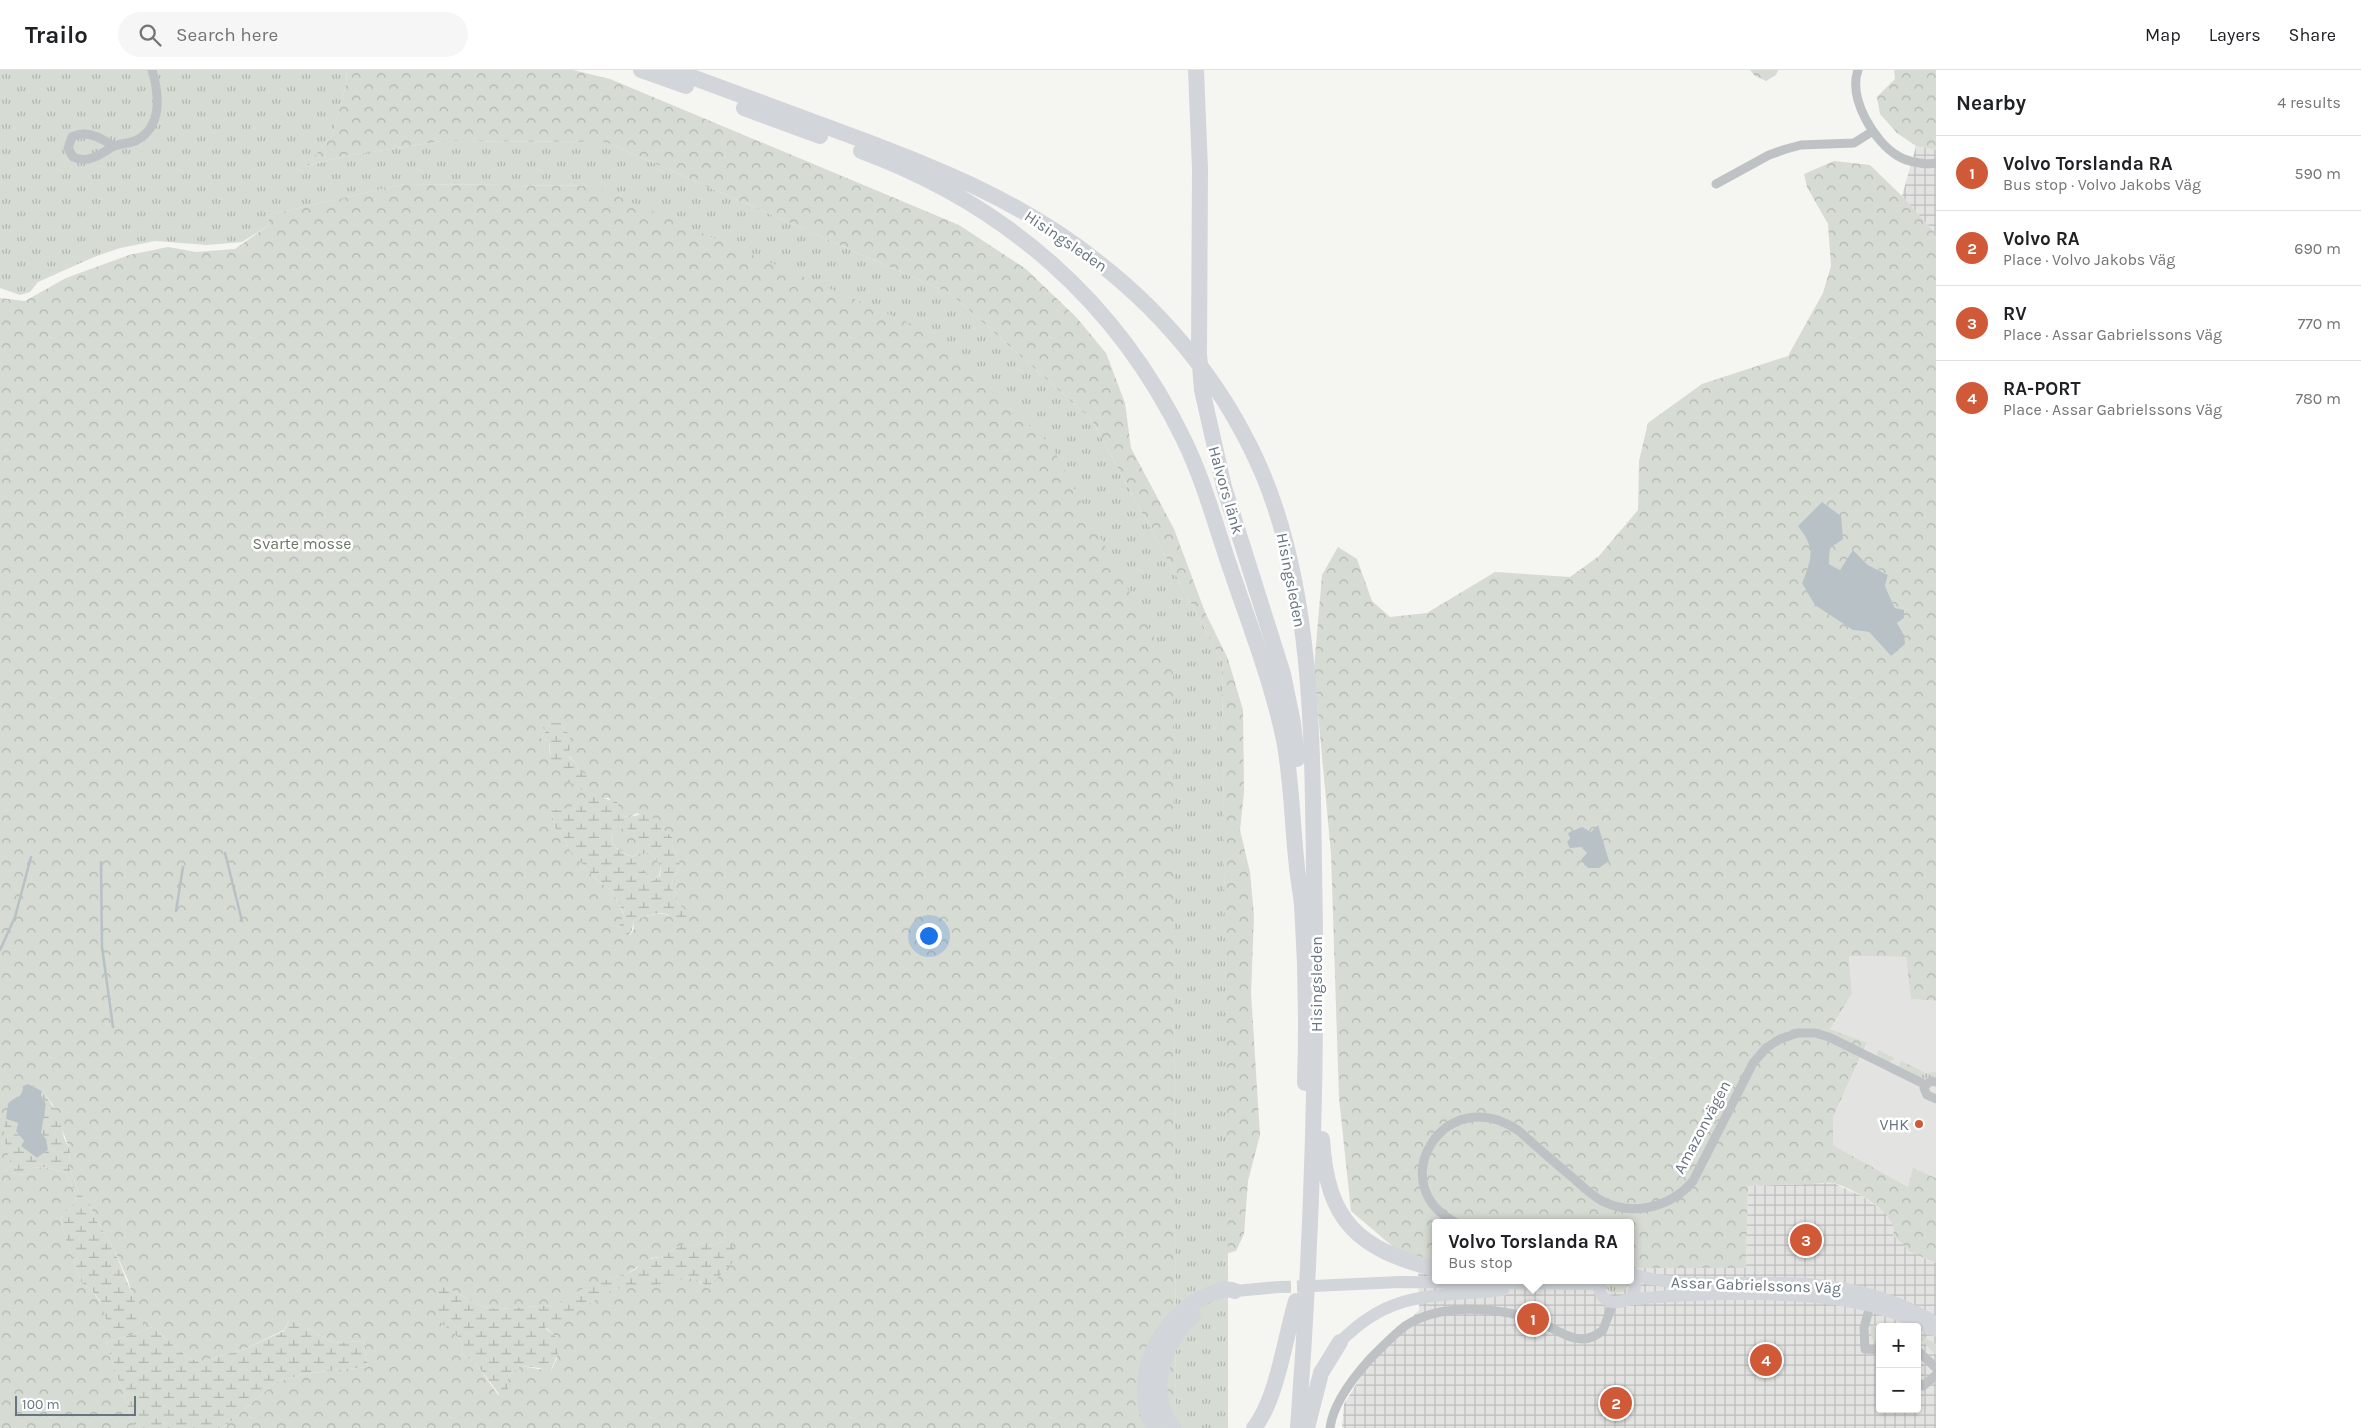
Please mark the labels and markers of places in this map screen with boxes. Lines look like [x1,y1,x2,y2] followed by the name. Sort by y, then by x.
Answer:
[1880,1115,1909,1134] place label: VHK
[1913,1118,1925,1130] marker: VHK
[1790,1221,1822,1259] pin: 3
[1517,1300,1549,1338] pin: 1
[1750,1341,1782,1379] pin: 4
[1600,1384,1632,1422] pin: 2

